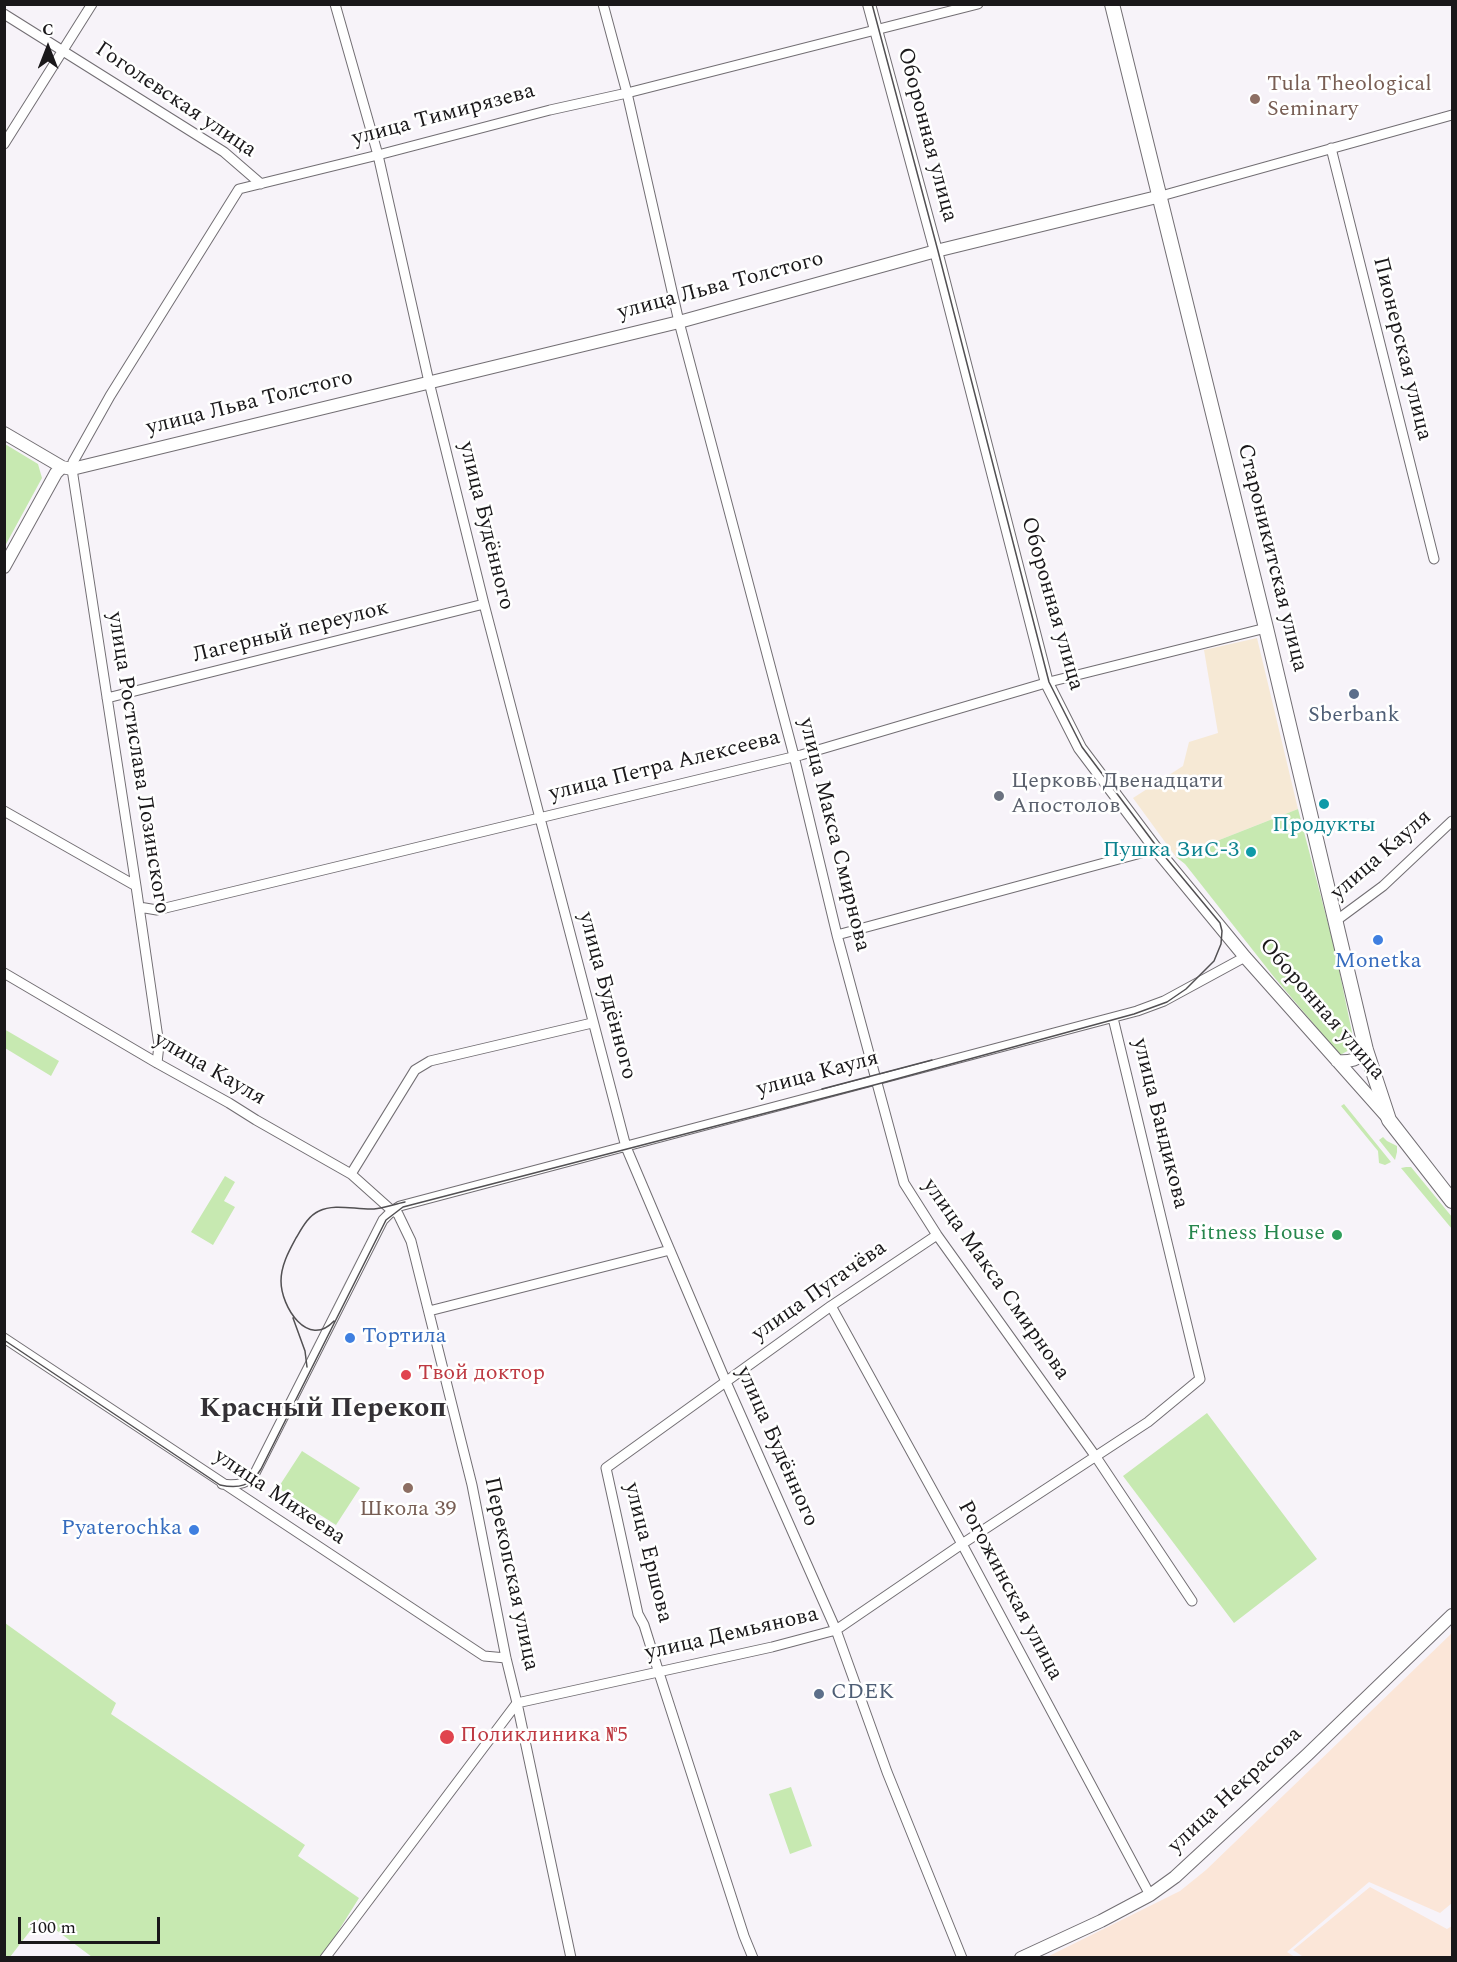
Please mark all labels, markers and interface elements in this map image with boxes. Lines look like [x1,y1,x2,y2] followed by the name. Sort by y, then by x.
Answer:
[18,18,78,78] north arrow
[42,18,54,42] text: С
[89,37,261,165] street label: Гоголевская улица
[890,45,962,225] street label: Оборонная улица
[1267,73,1432,124] place label: Tula Theological Seminary
[350,79,538,153] street label: улица Тимирязева
[1248,92,1262,106] marker: Tula Theological Seminary
[615,247,827,327] street label: улица Льва Толстого
[1365,254,1437,444] street label: Пионерская улица
[144,366,356,442] street label: улица Льва Толстого
[451,439,519,613] street label: улица Будённого
[1230,441,1312,675] street label: Староникитская улица
[1014,514,1088,694] street label: Оборонная улица
[190,596,392,670] street label: Лагерный переулок
[100,610,174,916] street label: улица Ростислава Лозинского
[1347,687,1361,701] marker: Sberbank
[1308,704,1400,730] place label: Sberbank
[791,715,875,955] street label: улица Макса Смирнова
[547,726,783,808] street label: улица Петра Алексеева
[1011,770,1224,822] place label: Церковь Двенадцати Апостолов
[992,789,1006,803] marker: Церковь Двенадцати Апостолов
[1317,797,1331,811] marker: Продукты
[1326,805,1438,907] street label: улица Кауля
[1272,814,1376,840] place label: Продукты
[1103,839,1239,865] place label: Пушка ЗиС-3
[1244,845,1258,859] marker: Пушка ЗиС-3
[571,909,641,1083] street label: улица Будённого
[1371,933,1385,947] marker: Monetka
[1252,934,1390,1086] street label: Оборонная улица
[1335,950,1421,976] place label: Monetka
[148,1027,270,1113] street label: улица Кауля
[1125,1036,1193,1212] street label: улица Бандикова
[754,1046,882,1104] street label: улица Кауля
[915,1174,1075,1386] street label: улица Макса Смирнова
[1187,1222,1325,1248] place label: Fitness House
[1330,1228,1344,1242] marker: Fitness House
[748,1236,892,1348] street label: улица Пугачёва
[362,1325,447,1351] place label: Тортила
[343,1331,357,1345] marker: Тортила
[418,1362,545,1388] place label: Твой доктор
[729,1363,823,1531] street label: улица Будённого
[399,1368,413,1382] marker: Твой доктор
[199,1394,447,1428] district label: Красный Перекоп
[208,1444,350,1552] street label: улица Михеева
[477,1475,543,1673] street label: Перекопская улица
[617,1480,677,1626] street label: улица Ершова
[401,1481,415,1495] marker: Школа 39
[950,1497,1068,1685] street label: Рогожинская улица
[359,1498,457,1524] place label: Школа 39
[61,1517,182,1543] place label: Pyaterochka
[187,1523,201,1537] marker: Pyaterochka
[643,1602,821,1668] street label: улица Демьянова
[831,1681,894,1707] place label: CDEK
[812,1687,826,1701] marker: CDEK
[1163,1722,1309,1860] street label: улица Некрасова
[460,1724,628,1750] place label: Поликлиника №5
[438,1728,456,1746] marker: Поликлиника №5
[21,1905,164,1943] scale bar
[29,1914,76,1941] text: 100 m

